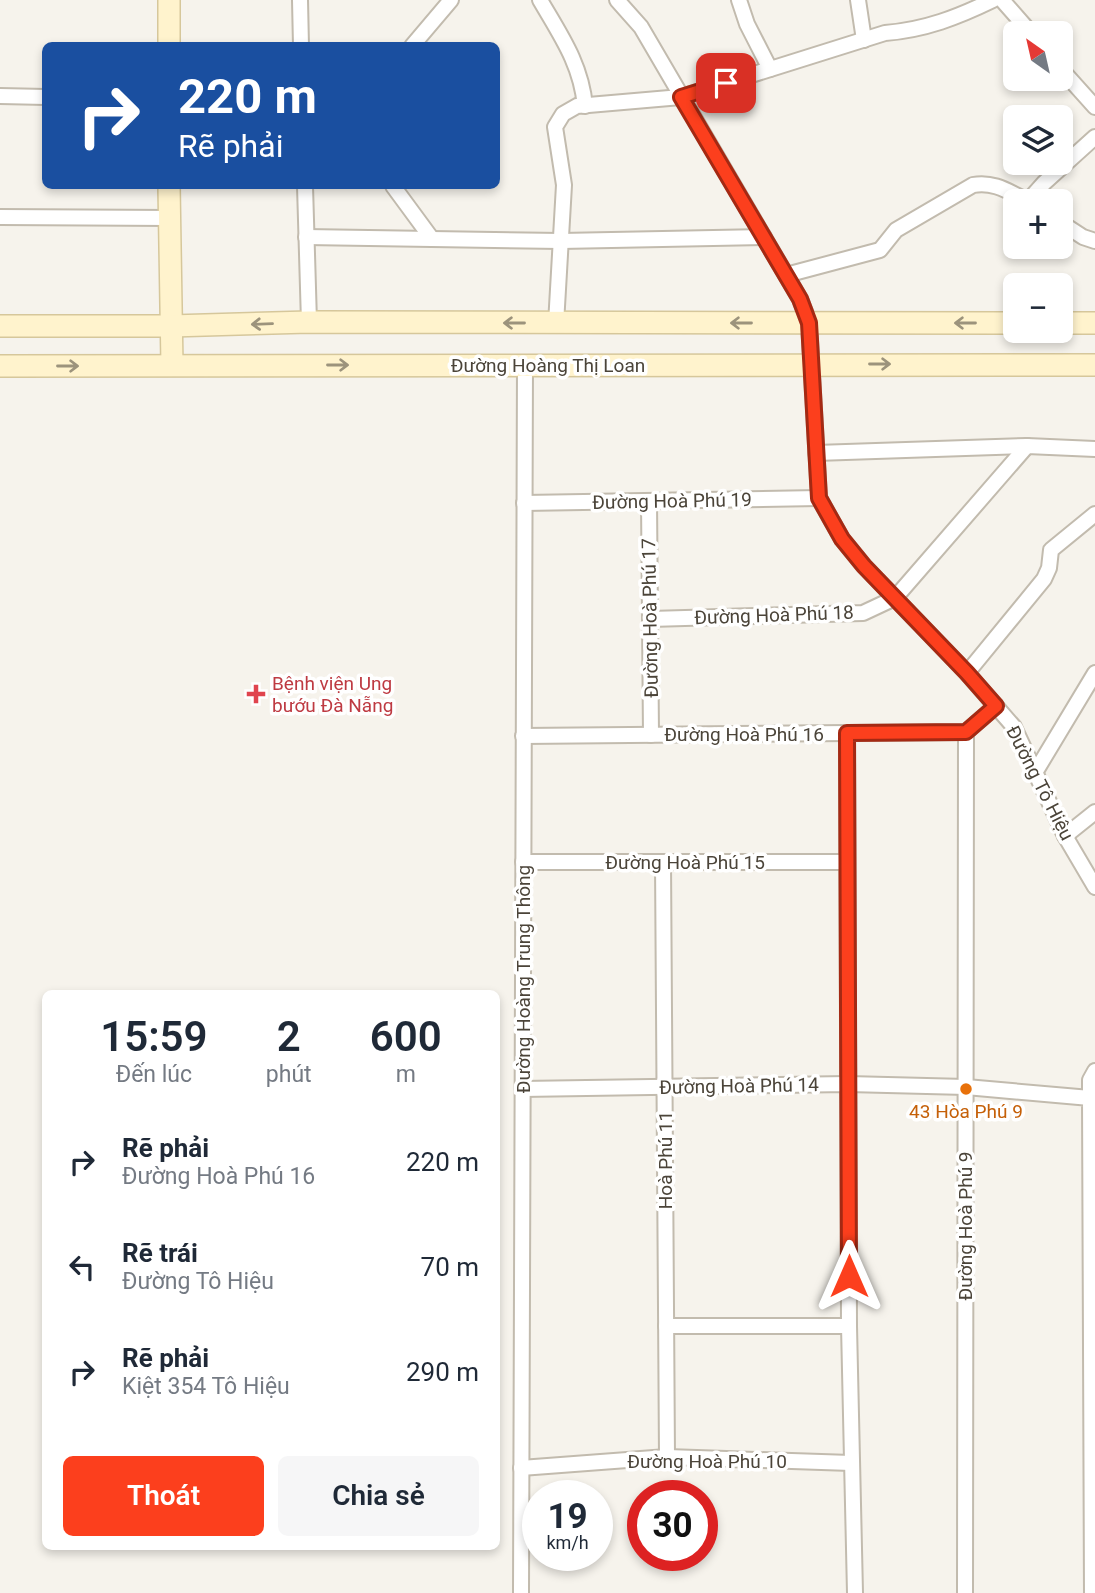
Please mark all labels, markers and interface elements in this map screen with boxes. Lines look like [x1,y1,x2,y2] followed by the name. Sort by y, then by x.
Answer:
[1003,21,1073,91] north arrow
[1003,21,1073,343] map controls
[696,53,756,113] pin
[707,64,745,102] icon: arrive
[178,68,317,125] text: 220 m
[63,70,154,161] icon: right
[1003,105,1073,175] button: layers
[178,127,283,165] text: Rẽ phải
[1003,189,1073,259] button: +
[1003,273,1073,343] button: −
[502,316,525,330] one-way arrow
[730,316,753,330] one-way arrow
[953,316,976,330] one-way arrow
[250,317,273,330] one-way arrow
[451,354,645,377] street label: Đường Hoàng Thị Loan
[868,357,891,371] one-way arrow
[326,358,349,372] one-way arrow
[56,359,79,373] one-way arrow
[592,488,752,514] street label: Đường Hoà Phú 19
[637,538,663,698] street label: Đường Hoà Phú 17
[694,601,854,629] street label: Đường Hoà Phú 18
[272,672,393,717] place label: Bệnh viện Ung bướu Đà Nẵng
[246,684,266,704] marker: Bệnh viện Ung bướu Đà Nẵng
[1001,722,1079,844] street label: Đường Tô Hiệu
[664,723,824,746] street label: Đường Hoà Phú 16
[605,851,765,874] street label: Đường Hoà Phú 15
[512,865,535,1093] street label: Đường Hoàng Trung Thông
[100,1012,208,1061] text: 15:59
[277,1012,301,1061] text: 2
[370,1012,442,1061] text: 600
[116,1061,192,1088] text: Đến lúc
[266,1061,312,1088] text: phút
[396,1061,416,1088] text: m
[659,1073,819,1099] street label: Đường Hoà Phú 14
[958,1081,974,1097] marker: 43 Hòa Phú 9
[909,1100,1023,1123] place label: 43 Hòa Phú 9
[654,1111,677,1209] street label: Hoà Phú 11
[122,1133,209,1163] text: Rẽ phải
[63,1143,101,1181] icon: right
[406,1147,479,1177] text: 220 m
[954,1152,977,1301] street label: Đường Hoà Phú 9
[122,1163,315,1190] text: Đường Hoà Phú 16
[122,1238,198,1268] text: Rẽ trái
[812,1239,886,1313] position arrow
[63,1248,101,1286] icon: left
[421,1252,479,1282] text: 70 m
[122,1268,274,1295] text: Đường Tô Hiệu
[122,1343,209,1373] text: Rẽ phải
[63,1353,101,1391] icon: right
[406,1357,479,1387] text: 290 m
[122,1373,290,1400] text: Kiệt 354 Tô Hiệu
[627,1450,787,1473] street label: Đường Hoà Phú 10
[63,1456,264,1536] button: Thoát
[278,1456,479,1536] button: Chia sẻ
[627,1480,718,1571] speed limit sign: 30
[547,1496,588,1537] text: 19
[546,1532,589,1553] text: km/h

